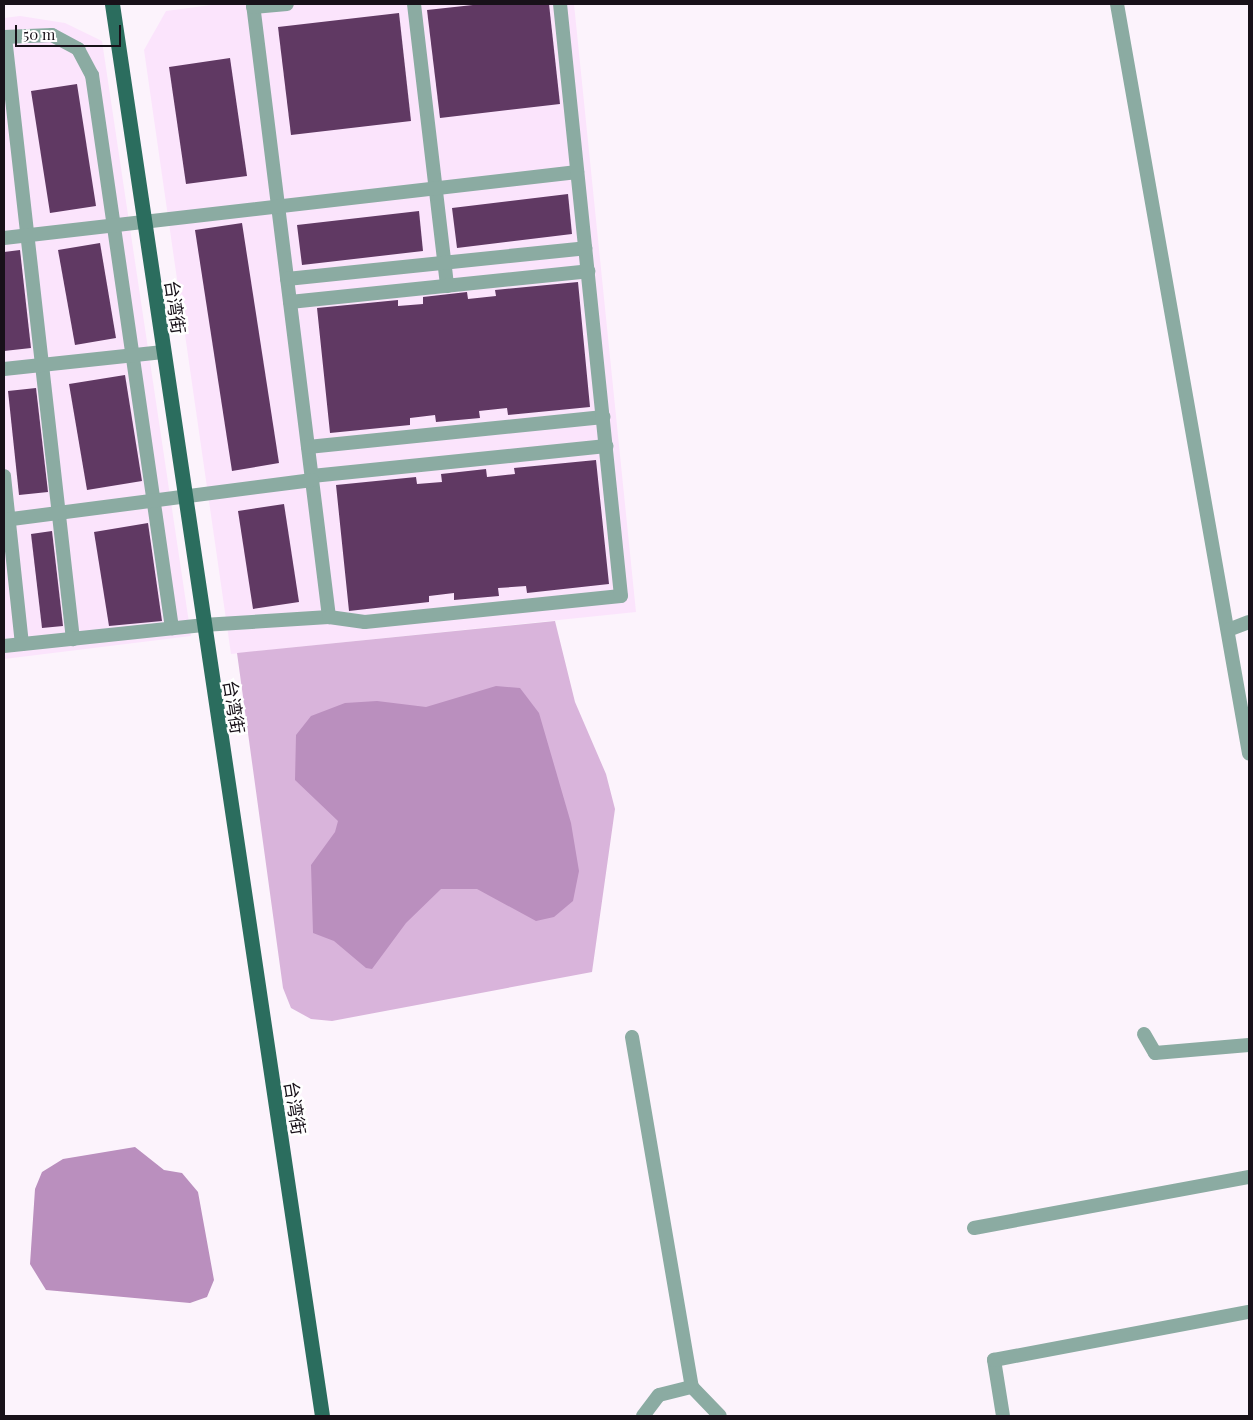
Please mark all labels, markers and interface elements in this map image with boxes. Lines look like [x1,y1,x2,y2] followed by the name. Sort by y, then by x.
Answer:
[18,15,124,47] scale bar
[23,24,55,44] text: 50 m
[161,279,189,335] street label: 台湾街
[219,679,249,735] street label: 台湾街
[280,1080,310,1136] street label: 台湾街

